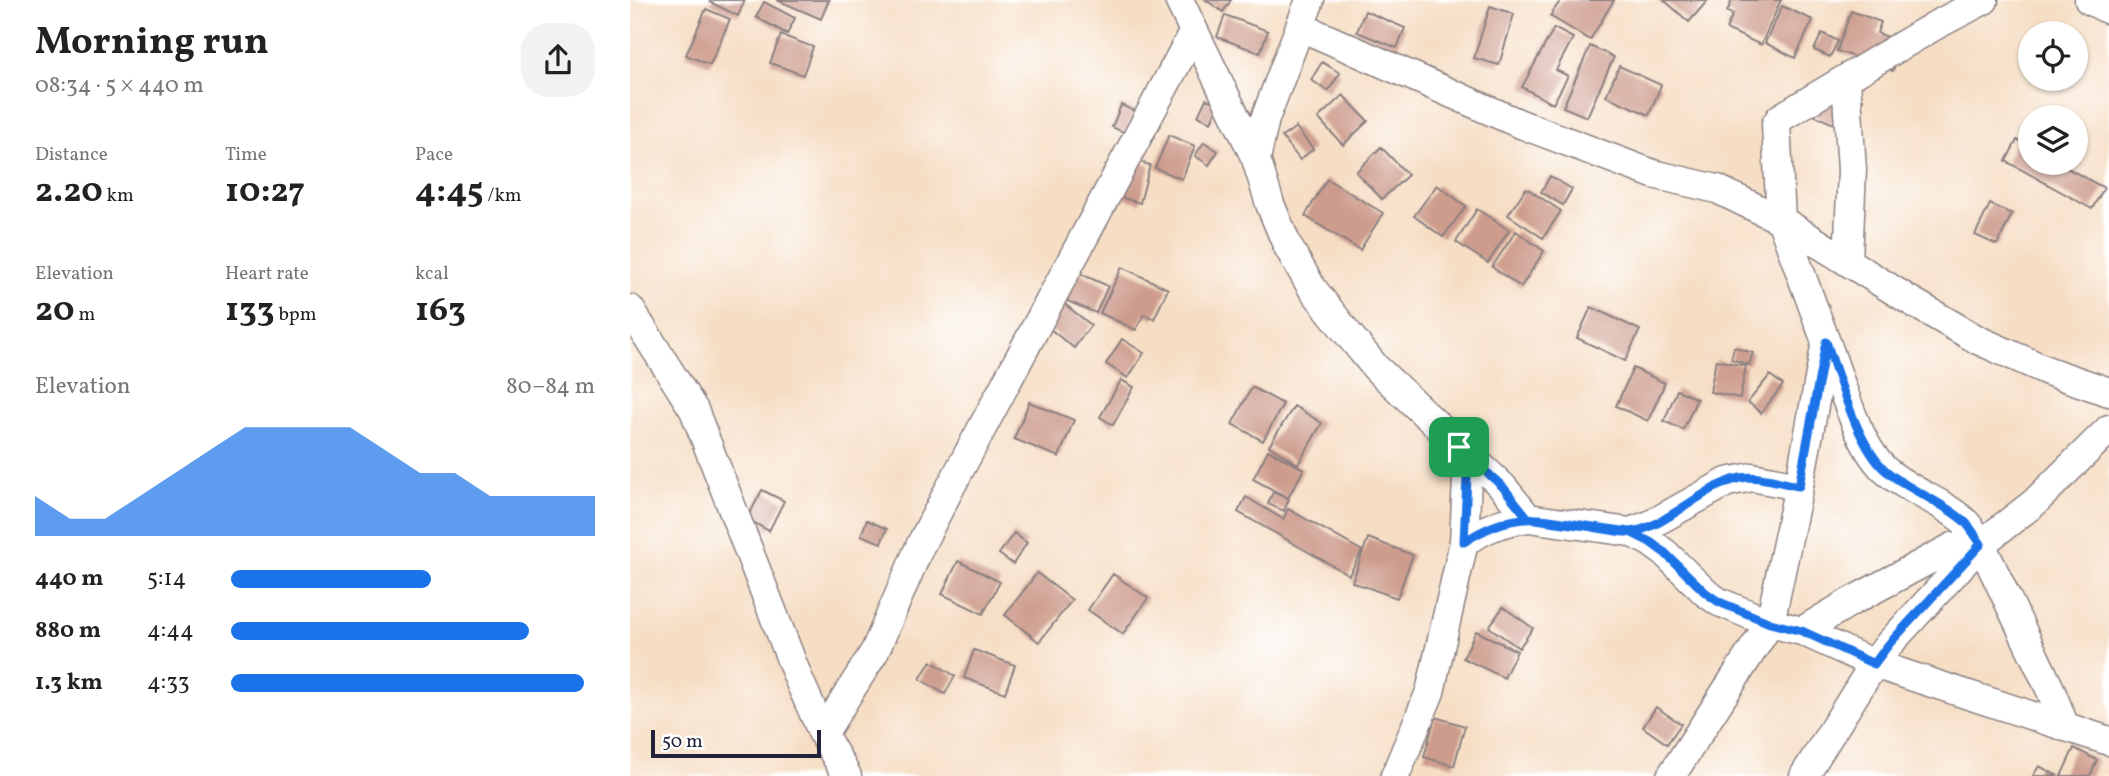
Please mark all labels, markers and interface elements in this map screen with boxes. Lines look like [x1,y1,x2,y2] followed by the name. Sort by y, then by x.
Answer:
[35,17,269,70] text: Morning run
[2018,21,2088,175] map controls
[2018,21,2088,91] button: locate
[521,23,595,97] button: share
[35,70,204,102] text: 08:34 · 5 × 440 m
[2018,105,2088,175] button: layers
[35,142,108,168] text: Distance
[225,142,267,168] text: Time
[415,142,453,168] text: Pace
[35,168,103,216] text: 2.20
[225,168,305,216] text: 10:27
[415,168,484,216] text: 4:45
[103,183,134,209] text: km
[484,183,522,209] text: /km
[35,261,114,287] text: Elevation
[225,261,309,287] text: Heart rate
[415,261,449,287] text: kcal
[35,287,75,335] text: 20
[225,287,275,335] text: 133
[415,287,466,335] text: 163
[75,302,95,328] text: m
[275,302,317,328] text: bpm
[35,371,131,403] text: Elevation
[506,371,595,403] text: 80–84 m
[1429,417,1489,477] pin
[1440,428,1478,466] icon: arrive
[35,563,103,595] text: 440 m
[147,563,186,595] text: 5:14
[35,615,101,647] text: 880 m
[147,615,194,647] text: 4:44
[35,667,103,699] text: 1.3 km
[147,667,190,699] text: 4:33
[651,727,821,759] scale bar
[662,729,703,755] text: 50 m

